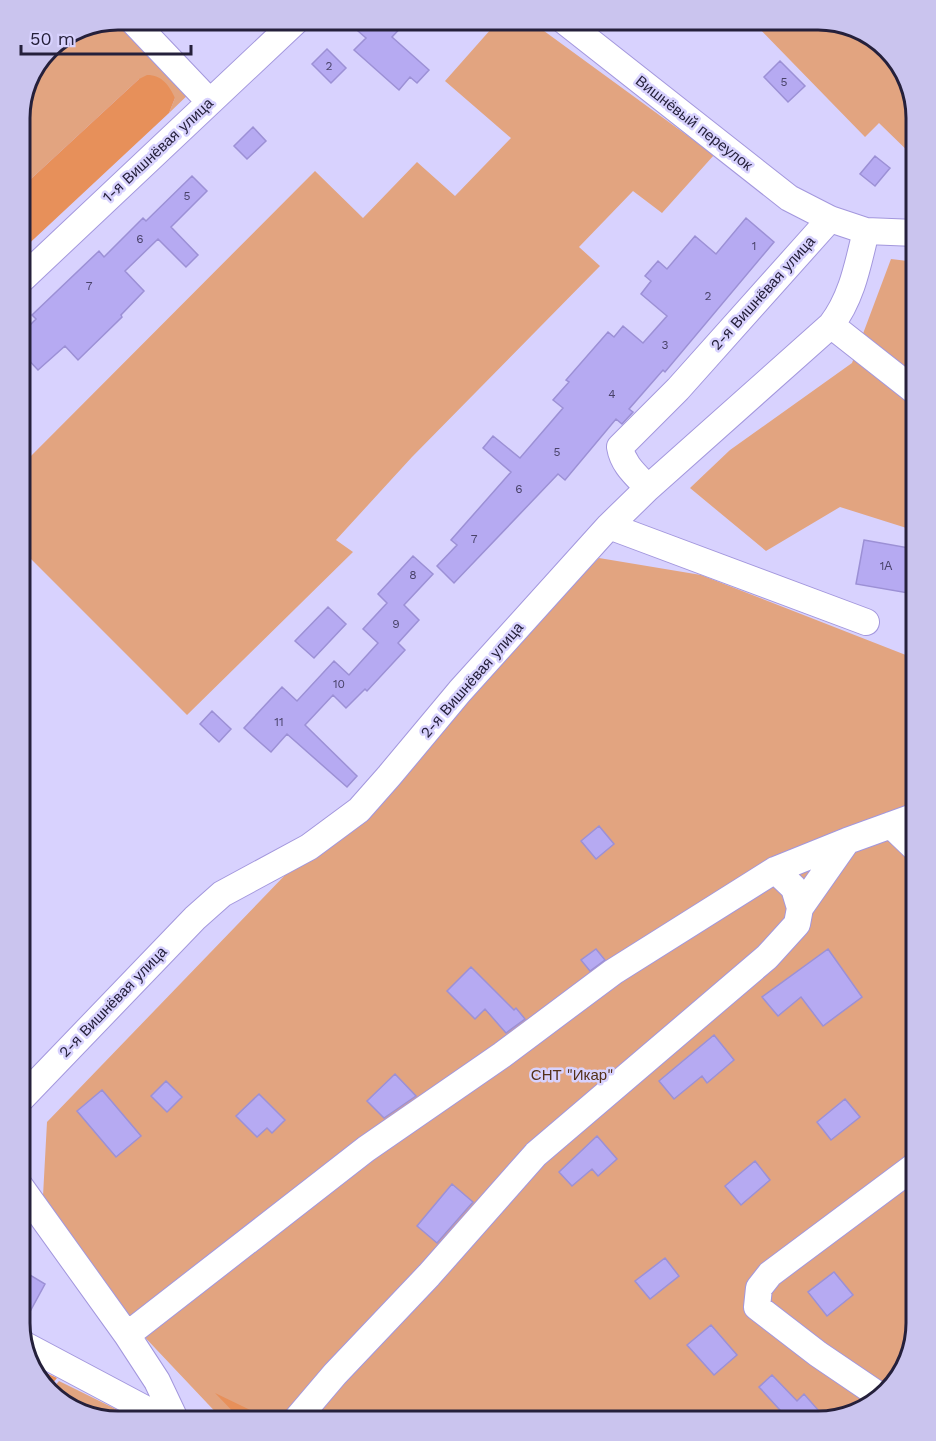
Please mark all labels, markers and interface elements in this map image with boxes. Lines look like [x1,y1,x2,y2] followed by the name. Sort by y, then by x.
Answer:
[21,18,190,56] scale bar
[30,28,75,49] text: 50 m
[326,59,333,73] house number: 2
[632,72,756,174] street label: Вишнёвый переулок
[781,75,788,89] house number: 5
[99,94,217,206] street label: 1-я Вишнёвая улица
[184,189,191,203] house number: 5
[136,232,144,246] house number: 6
[707,232,819,354] street label: 2-я Вишнёвая улица
[752,239,756,253] house number: 1
[86,279,93,293] house number: 7
[705,289,711,303] house number: 2
[662,338,669,352] house number: 3
[608,387,616,401] house number: 4
[554,445,561,459] house number: 5
[515,482,523,496] house number: 6
[471,532,478,546] house number: 7
[880,559,892,573] house number: 1А
[409,568,417,582] house number: 8
[392,617,400,631] house number: 9
[417,618,527,741] street label: 2-я Вишнёвая улица
[333,677,345,691] house number: 10
[274,715,284,729] house number: 11
[55,942,171,1061] street label: 2-я Вишнёвая улица
[531,1066,613,1084] park label: СНТ "Икар"

